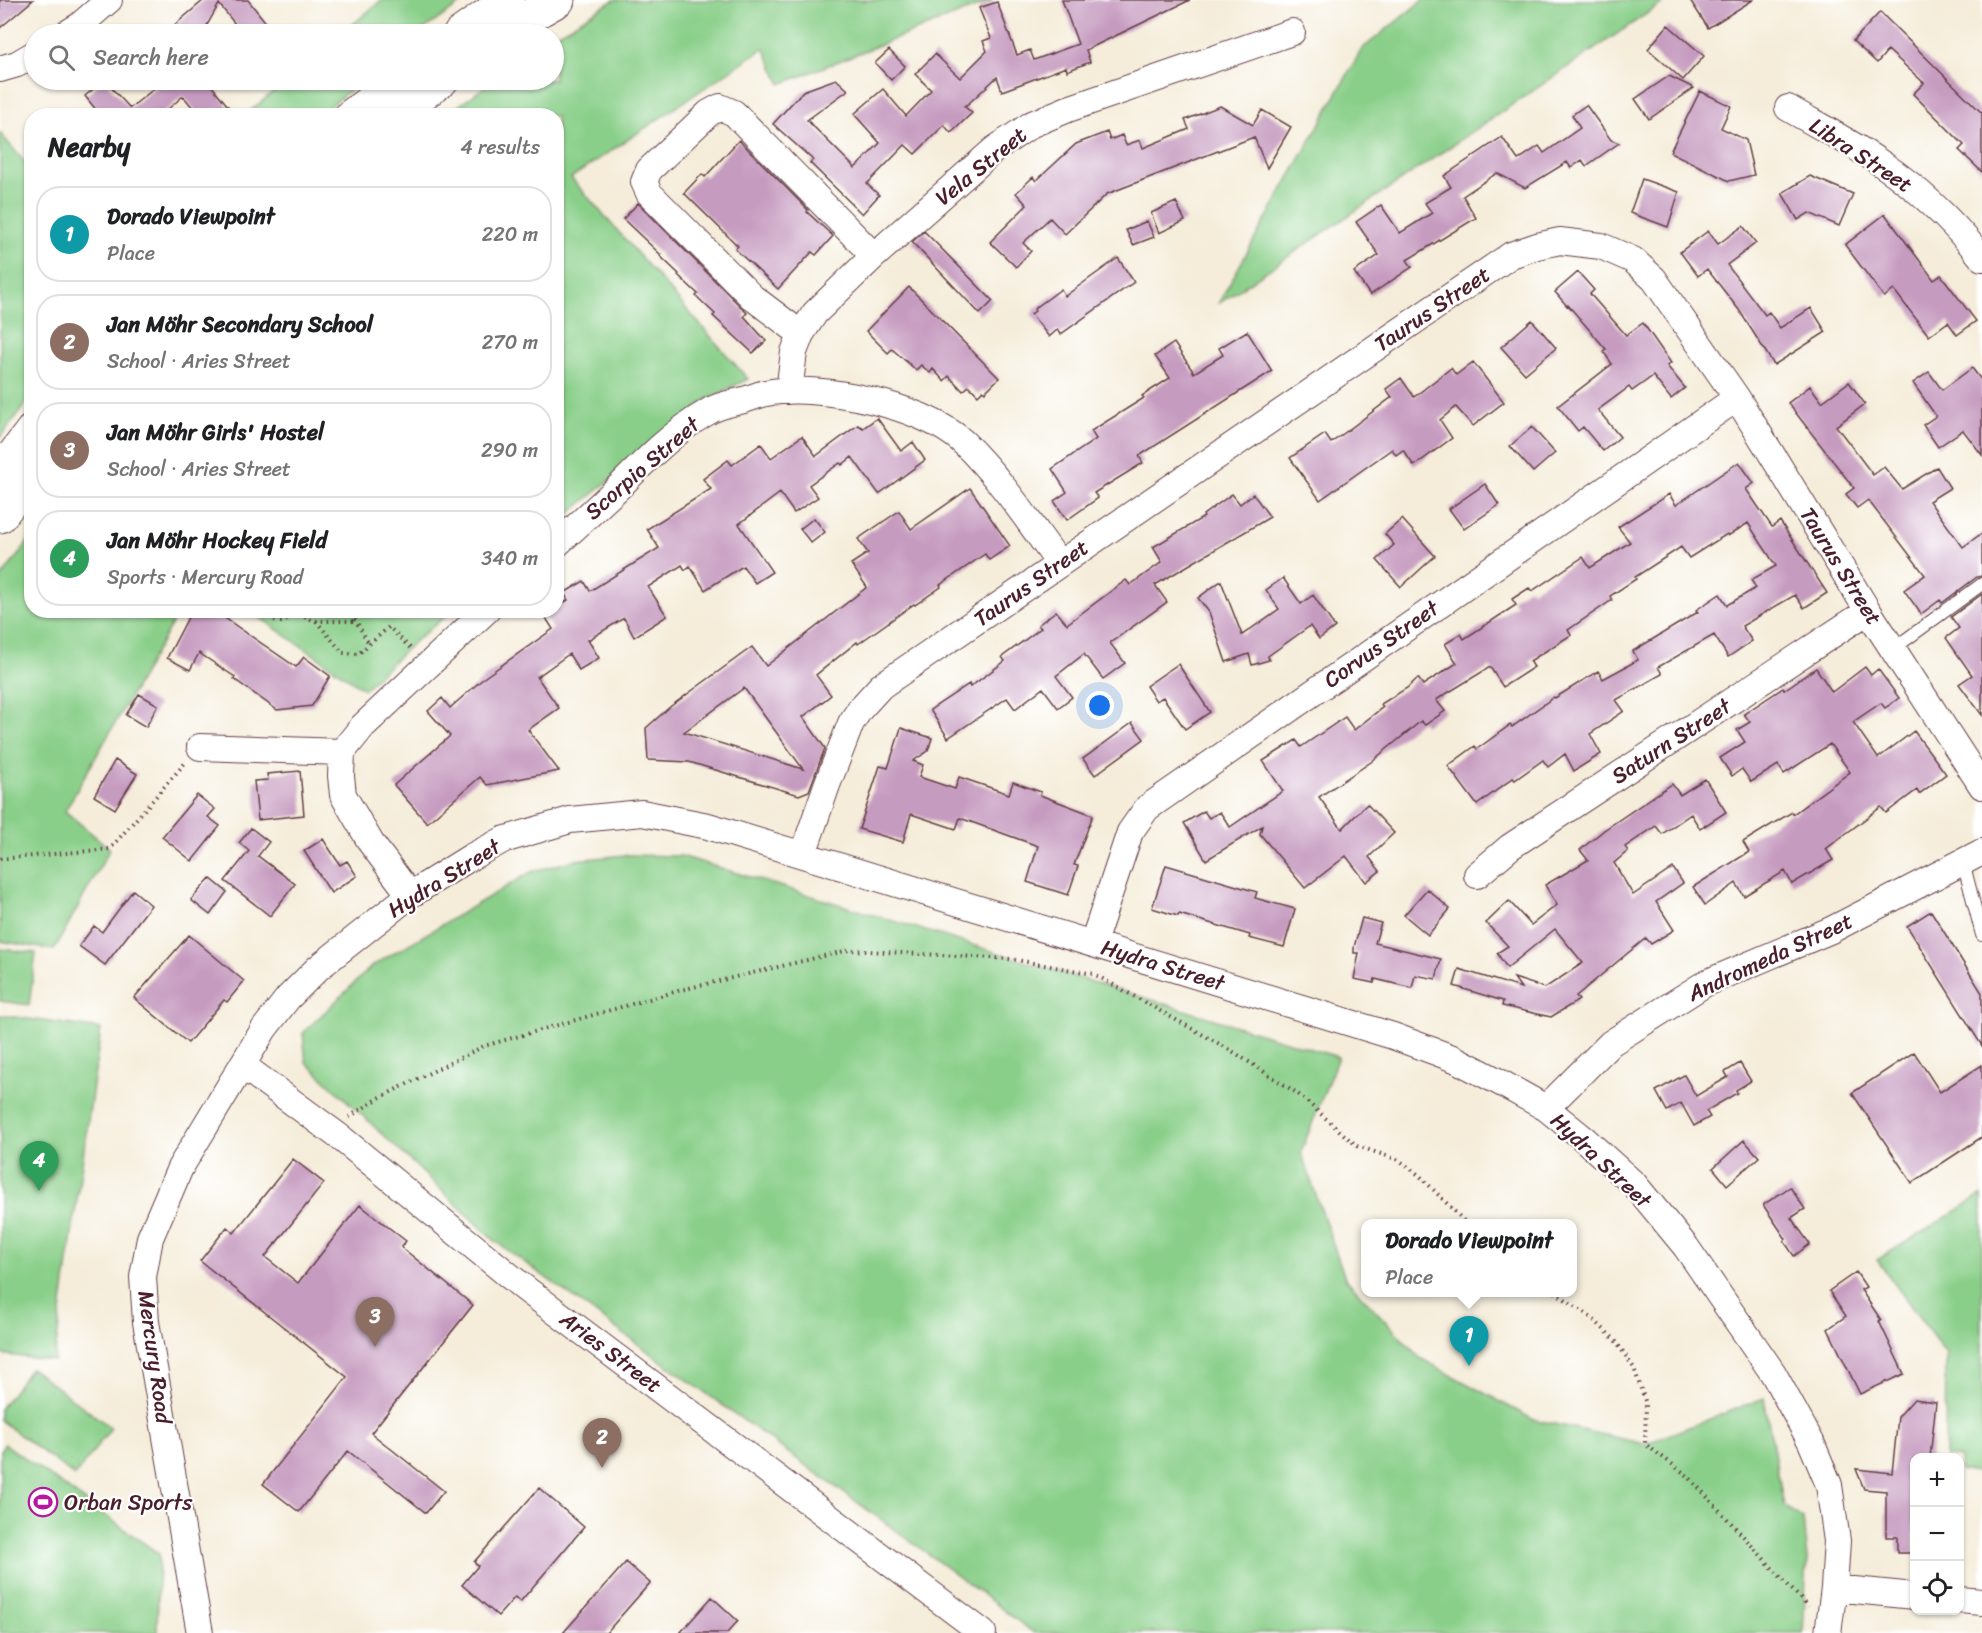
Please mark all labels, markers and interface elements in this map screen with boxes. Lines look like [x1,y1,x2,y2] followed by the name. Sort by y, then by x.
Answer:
[24,24,564,90] search box
[93,38,209,77] text: Search here
[45,41,78,74] icon: search
[1801,107,1921,204] street label: Libra Street
[926,116,1036,216] street label: Vela Street
[48,124,130,170] text: Nearby
[460,130,540,165] text: 4 results
[107,197,275,236] text: Dorado Viewpoint
[65,217,74,252] text: 1
[482,217,538,252] text: 220 m
[107,236,155,271] text: Place
[1366,255,1499,363] street label: Taurus Street
[107,305,373,344] text: Jan Möhr Secondary School
[64,325,75,360] text: 2
[482,325,538,360] text: 270 m
[107,344,291,379] text: School · Aries Street
[575,406,710,530] street label: Scorpio Street
[107,413,324,452] text: Jan Möhr Girls' Hostel
[64,433,75,468] text: 3
[481,433,538,468] text: 290 m
[107,452,291,487] text: School · Aries Street
[1789,499,1893,633] street label: Taurus Street
[107,521,327,560] text: Jan Möhr Hockey Field
[965,528,1097,637] street label: Taurus Street
[63,541,76,576] text: 4
[481,541,538,576] text: 340 m
[107,560,303,595] text: Sports · Mercury Road
[1315,589,1448,698] street label: Corvus Street
[1603,687,1740,795] street label: Saturn Street
[1085,691,1114,720] your location
[380,827,509,928] street label: Hydra Street
[1680,901,1860,1013] street label: Andromeda Street
[1096,928,1231,1003] street label: Hydra Street
[1541,1102,1662,1219] street label: Hydra Street
[20,1142,58,1191] pin: 4
[1361,1219,1577,1297] popup
[1385,1221,1553,1260] text: Dorado Viewpoint
[1385,1260,1433,1295] text: Place
[126,1288,184,1427] street label: Mercury Road
[356,1298,394,1347] pin: 3
[551,1300,671,1404] street label: Aries Street
[1450,1316,1488,1366] pin: 1
[582,1418,622,1468] pin: 2
[1910,1453,1964,1615] map controls
[1910,1453,1964,1507] button: +
[64,1483,193,1522] place label: Orban Sports
[27,1486,59,1518] sports icon: Orban Sports
[1910,1507,1964,1561] button: −
[1910,1561,1964,1615] button: locate

